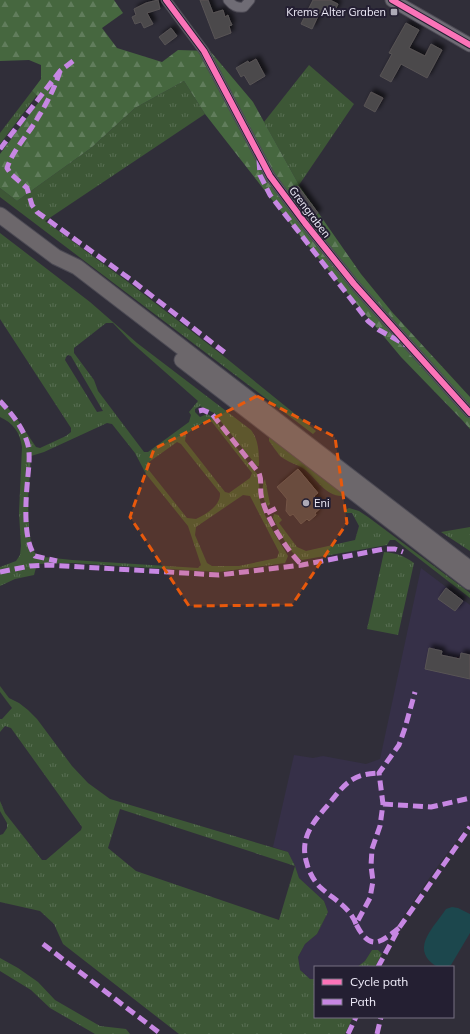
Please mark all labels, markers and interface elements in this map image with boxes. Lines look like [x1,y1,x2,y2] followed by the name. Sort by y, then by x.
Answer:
[286,5,386,19] place label: Krems Alter Graben
[389,7,399,17] marker: Krems Alter Graben
[286,184,334,240] street label: Grengraben
[314,496,330,510] place label: Eni
[301,498,311,508] marker: Eni
[314,966,454,1018] legend
[350,974,408,989] text: Cycle path
[350,994,376,1009] text: Path

